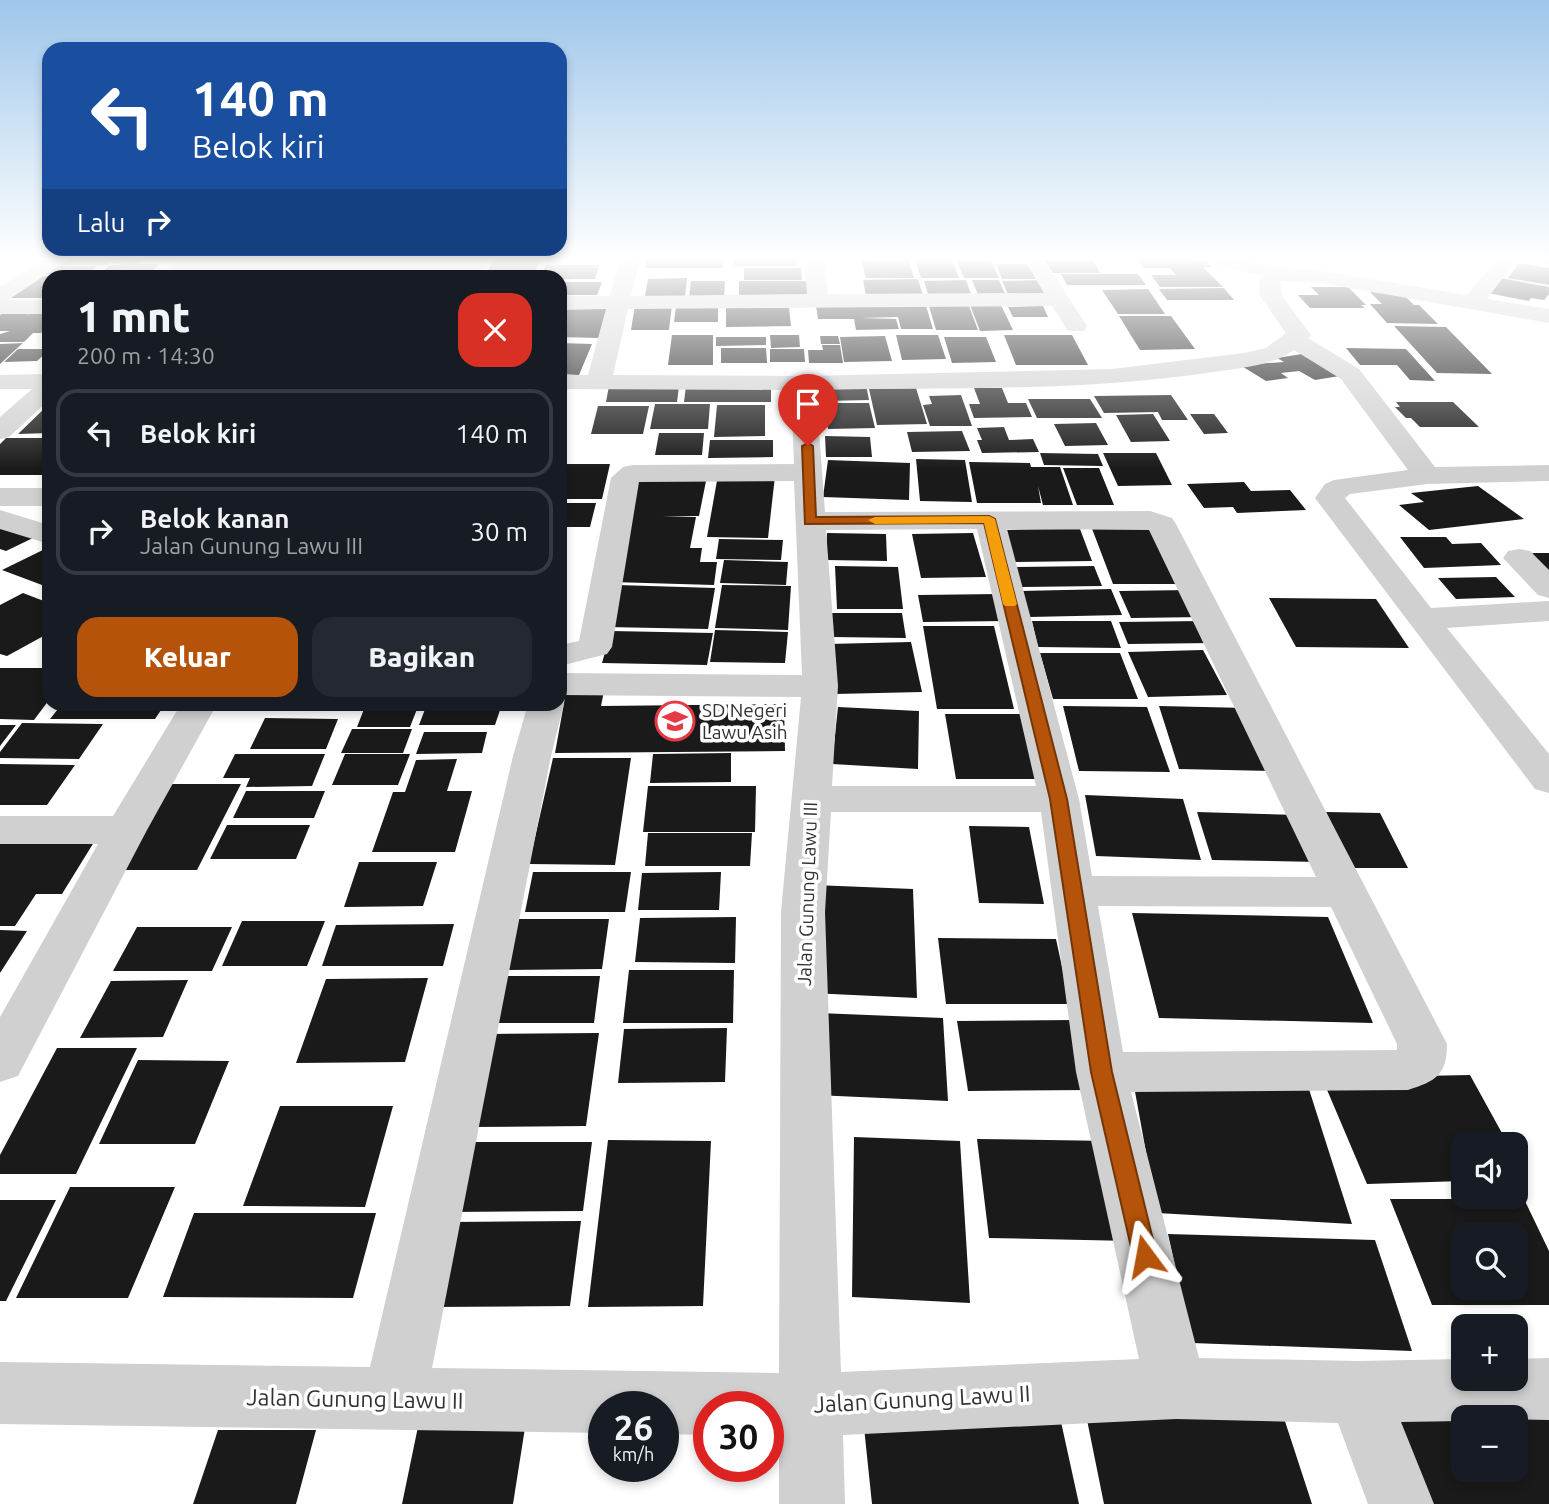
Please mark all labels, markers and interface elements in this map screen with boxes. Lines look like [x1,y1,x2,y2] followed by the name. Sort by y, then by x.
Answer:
[77,70,168,161] icon: left
[192,70,329,125] text: 140 m
[192,128,324,164] text: Belok kiri
[139,203,177,241] icon: right
[77,208,125,237] text: Lalu
[77,293,190,340] text: 1 mnt
[458,293,532,367] button: close
[77,343,215,368] text: 200 m · 14:30
[778,374,838,446] pin
[789,385,827,423] icon: arrive
[81,414,119,452] icon: left
[140,419,256,448] text: Belok kiri
[456,419,528,448] text: 140 m
[140,504,290,533] text: Belok kanan
[81,512,119,550] icon: right
[470,517,528,546] text: 30 m
[140,533,363,558] text: Jalan Gunung Lawu III
[77,617,298,697] button: Keluar
[312,617,532,697] button: Bagikan
[702,699,788,743] place label: SD Negeri Lawu Asih
[654,700,696,742] school or university icon: SD Negeri Lawu Asih
[793,802,821,986] street label: Jalan Gunung Lawu III
[1451,1132,1528,1482] map controls
[1451,1132,1528,1209] button: sound
[1108,1219,1182,1293] position arrow
[1451,1223,1528,1300] button: search
[1451,1314,1528,1391] button: +
[813,1380,1031,1417] street label: Jalan Gunung Lawu II
[246,1384,464,1413] street label: Jalan Gunung Lawu II
[693,1391,784,1482] speed limit sign: 30
[1451,1405,1528,1482] button: −
[614,1407,653,1447] text: 26
[613,1444,654,1464] text: km/h

